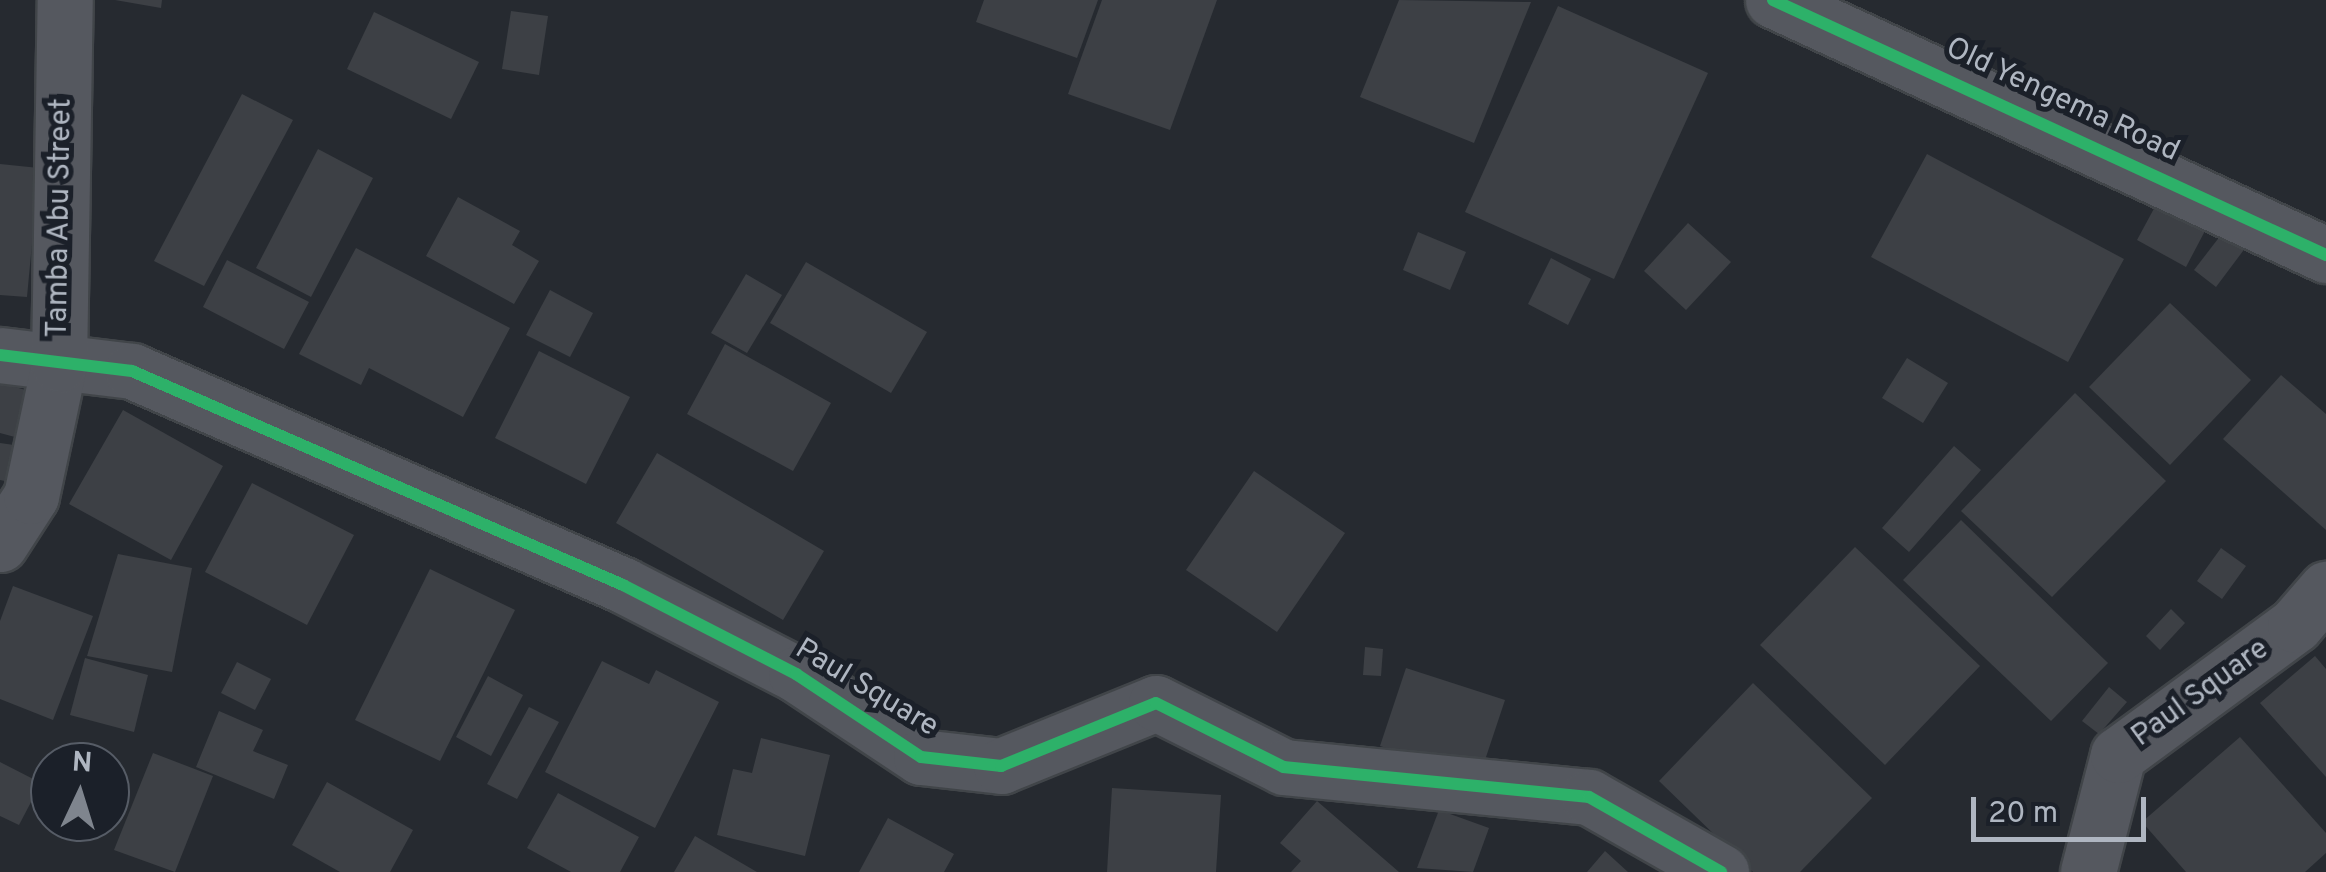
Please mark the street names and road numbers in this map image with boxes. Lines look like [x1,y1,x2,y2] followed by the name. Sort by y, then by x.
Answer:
[1939,31,2185,171] street label: Old Yengema Road
[41,97,81,339] street label: Tamba Abu Street
[788,632,944,746] street label: Paul Square
[2125,632,2277,756] street label: Paul Square

